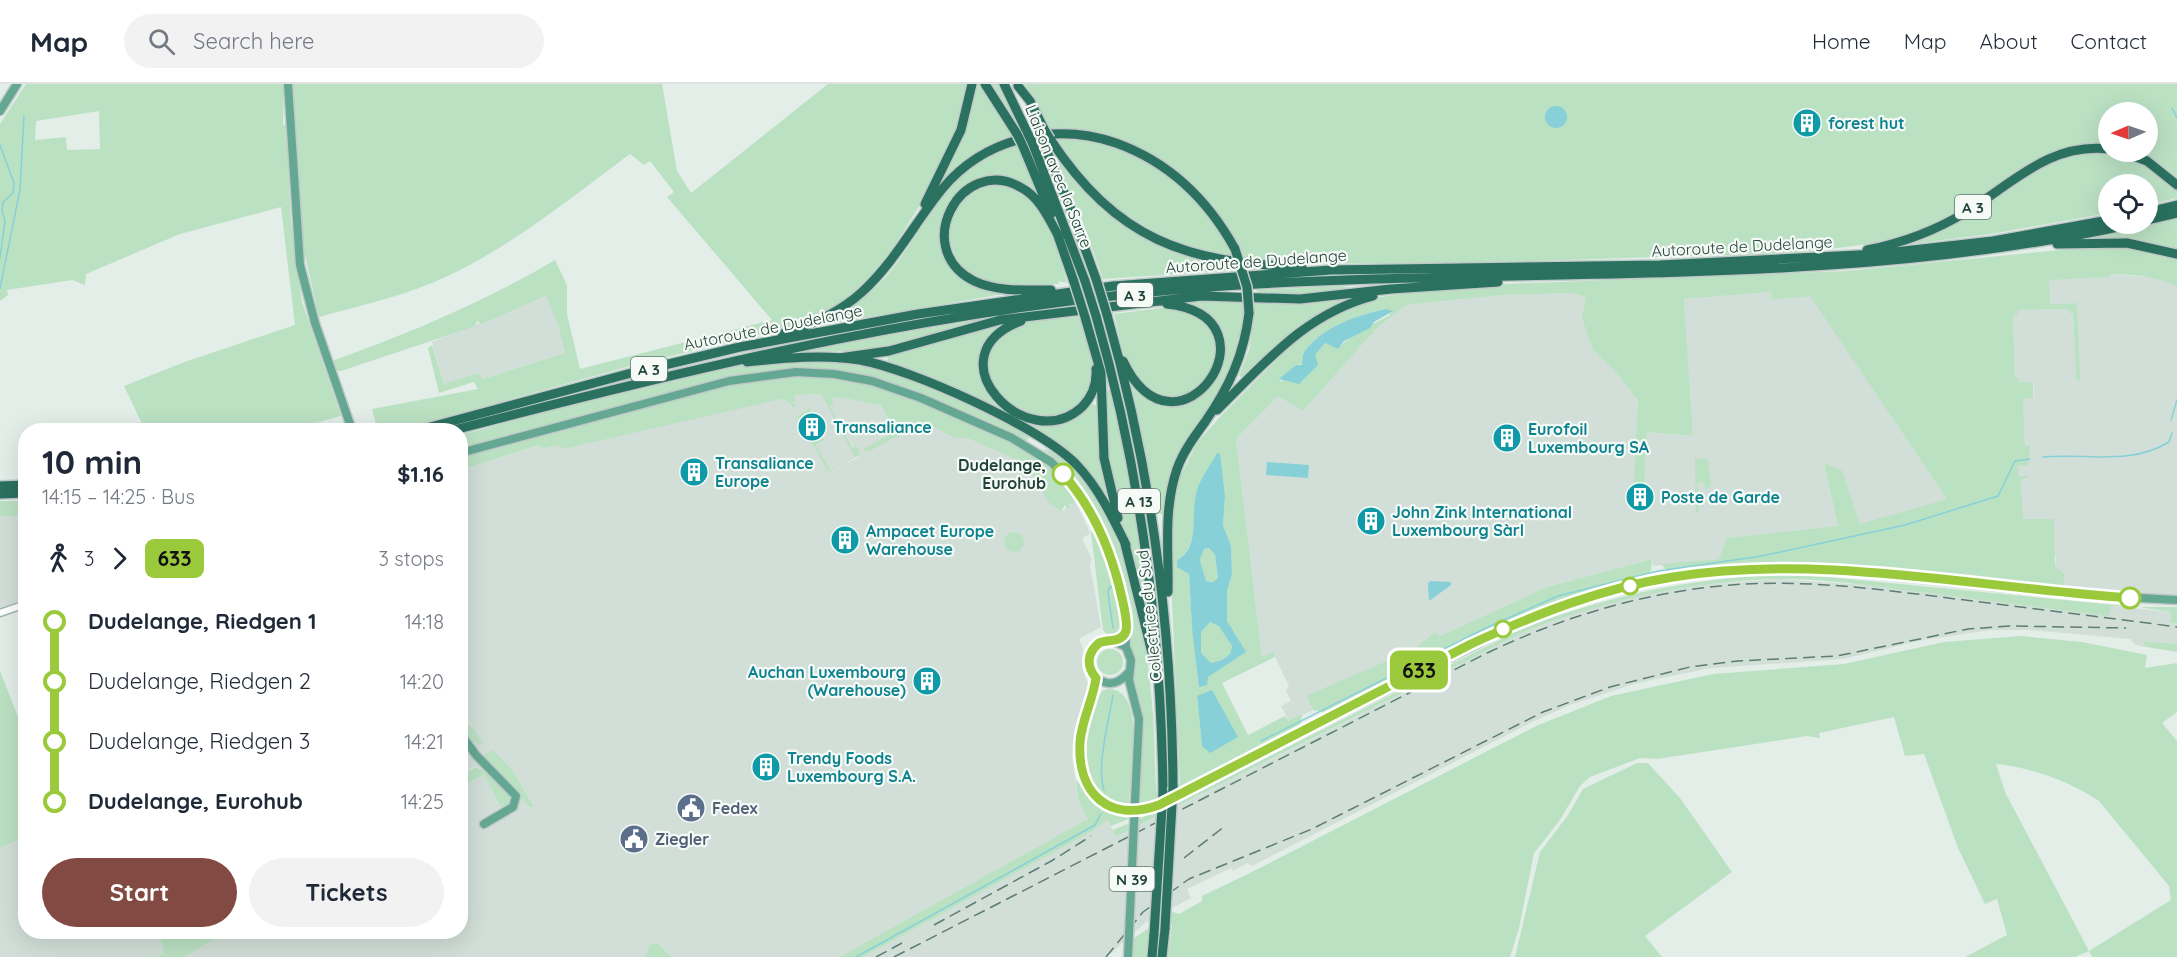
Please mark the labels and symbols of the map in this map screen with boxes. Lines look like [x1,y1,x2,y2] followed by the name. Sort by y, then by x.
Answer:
[1021,101,1097,251] street label: Liaison avec la Sarre
[2098,102,2158,162] north arrow
[1791,107,1823,139] building icon: forest hut
[1828,113,1905,133] place label: forest hut
[1955,195,1991,219] road number: A 3
[1651,231,1833,261] street label: Autoroute de Dudelange
[1165,245,1347,277] street label: Autoroute de Dudelange
[1117,283,1153,307] road number: A 3
[682,300,864,354] street label: Autoroute de Dudelange
[631,357,667,381] road number: A 3
[796,411,828,443] building icon: Transaliance
[833,417,932,437] place label: Transaliance
[1528,419,1650,457] place label: Eurofoil Luxembourg SA
[1491,422,1523,454] building icon: Eurofoil Luxembourg SA
[715,453,814,491] place label: Transaliance Europe
[958,455,1046,493] place label: Dudelange, Eurohub
[678,456,710,488] building icon: Transaliance Europe
[1052,463,1074,485] marker: Dudelange, Eurohub
[1624,481,1656,513] building icon: Poste de Garde
[1661,487,1780,507] place label: Poste de Garde
[1118,489,1160,513] road number: A 13
[1392,502,1572,540] place label: John Zink International Luxembourg Sàrl
[1355,505,1387,537] building icon: John Zink International Luxembourg Sàrl
[866,521,994,559] place label: Ampacet Europe Warehouse
[829,524,861,556] building icon: Ampacet Europe Warehouse
[1132,549,1166,683] street label: Collectrice du Sud
[1621,577,1639,595] unlabelled marker
[2119,587,2141,609] unlabelled marker
[1494,620,1512,638] unlabelled marker
[1384,650,1454,690] line badge: 633
[748,662,906,700] place label: Auchan Luxembourg (Warehouse)
[911,665,943,697] building icon: Auchan Luxembourg (Warehouse)
[787,748,916,786] place label: Trendy Foods Luxembourg S.A.
[750,751,782,783] building icon: Trendy Foods Luxembourg S.A.
[675,792,707,824] public building icon: Fedex
[712,798,758,818] place label: Fedex
[618,823,650,855] public building icon: Ziegler
[655,829,709,849] place label: Ziegler
[1110,867,1154,891] road number: N 39

